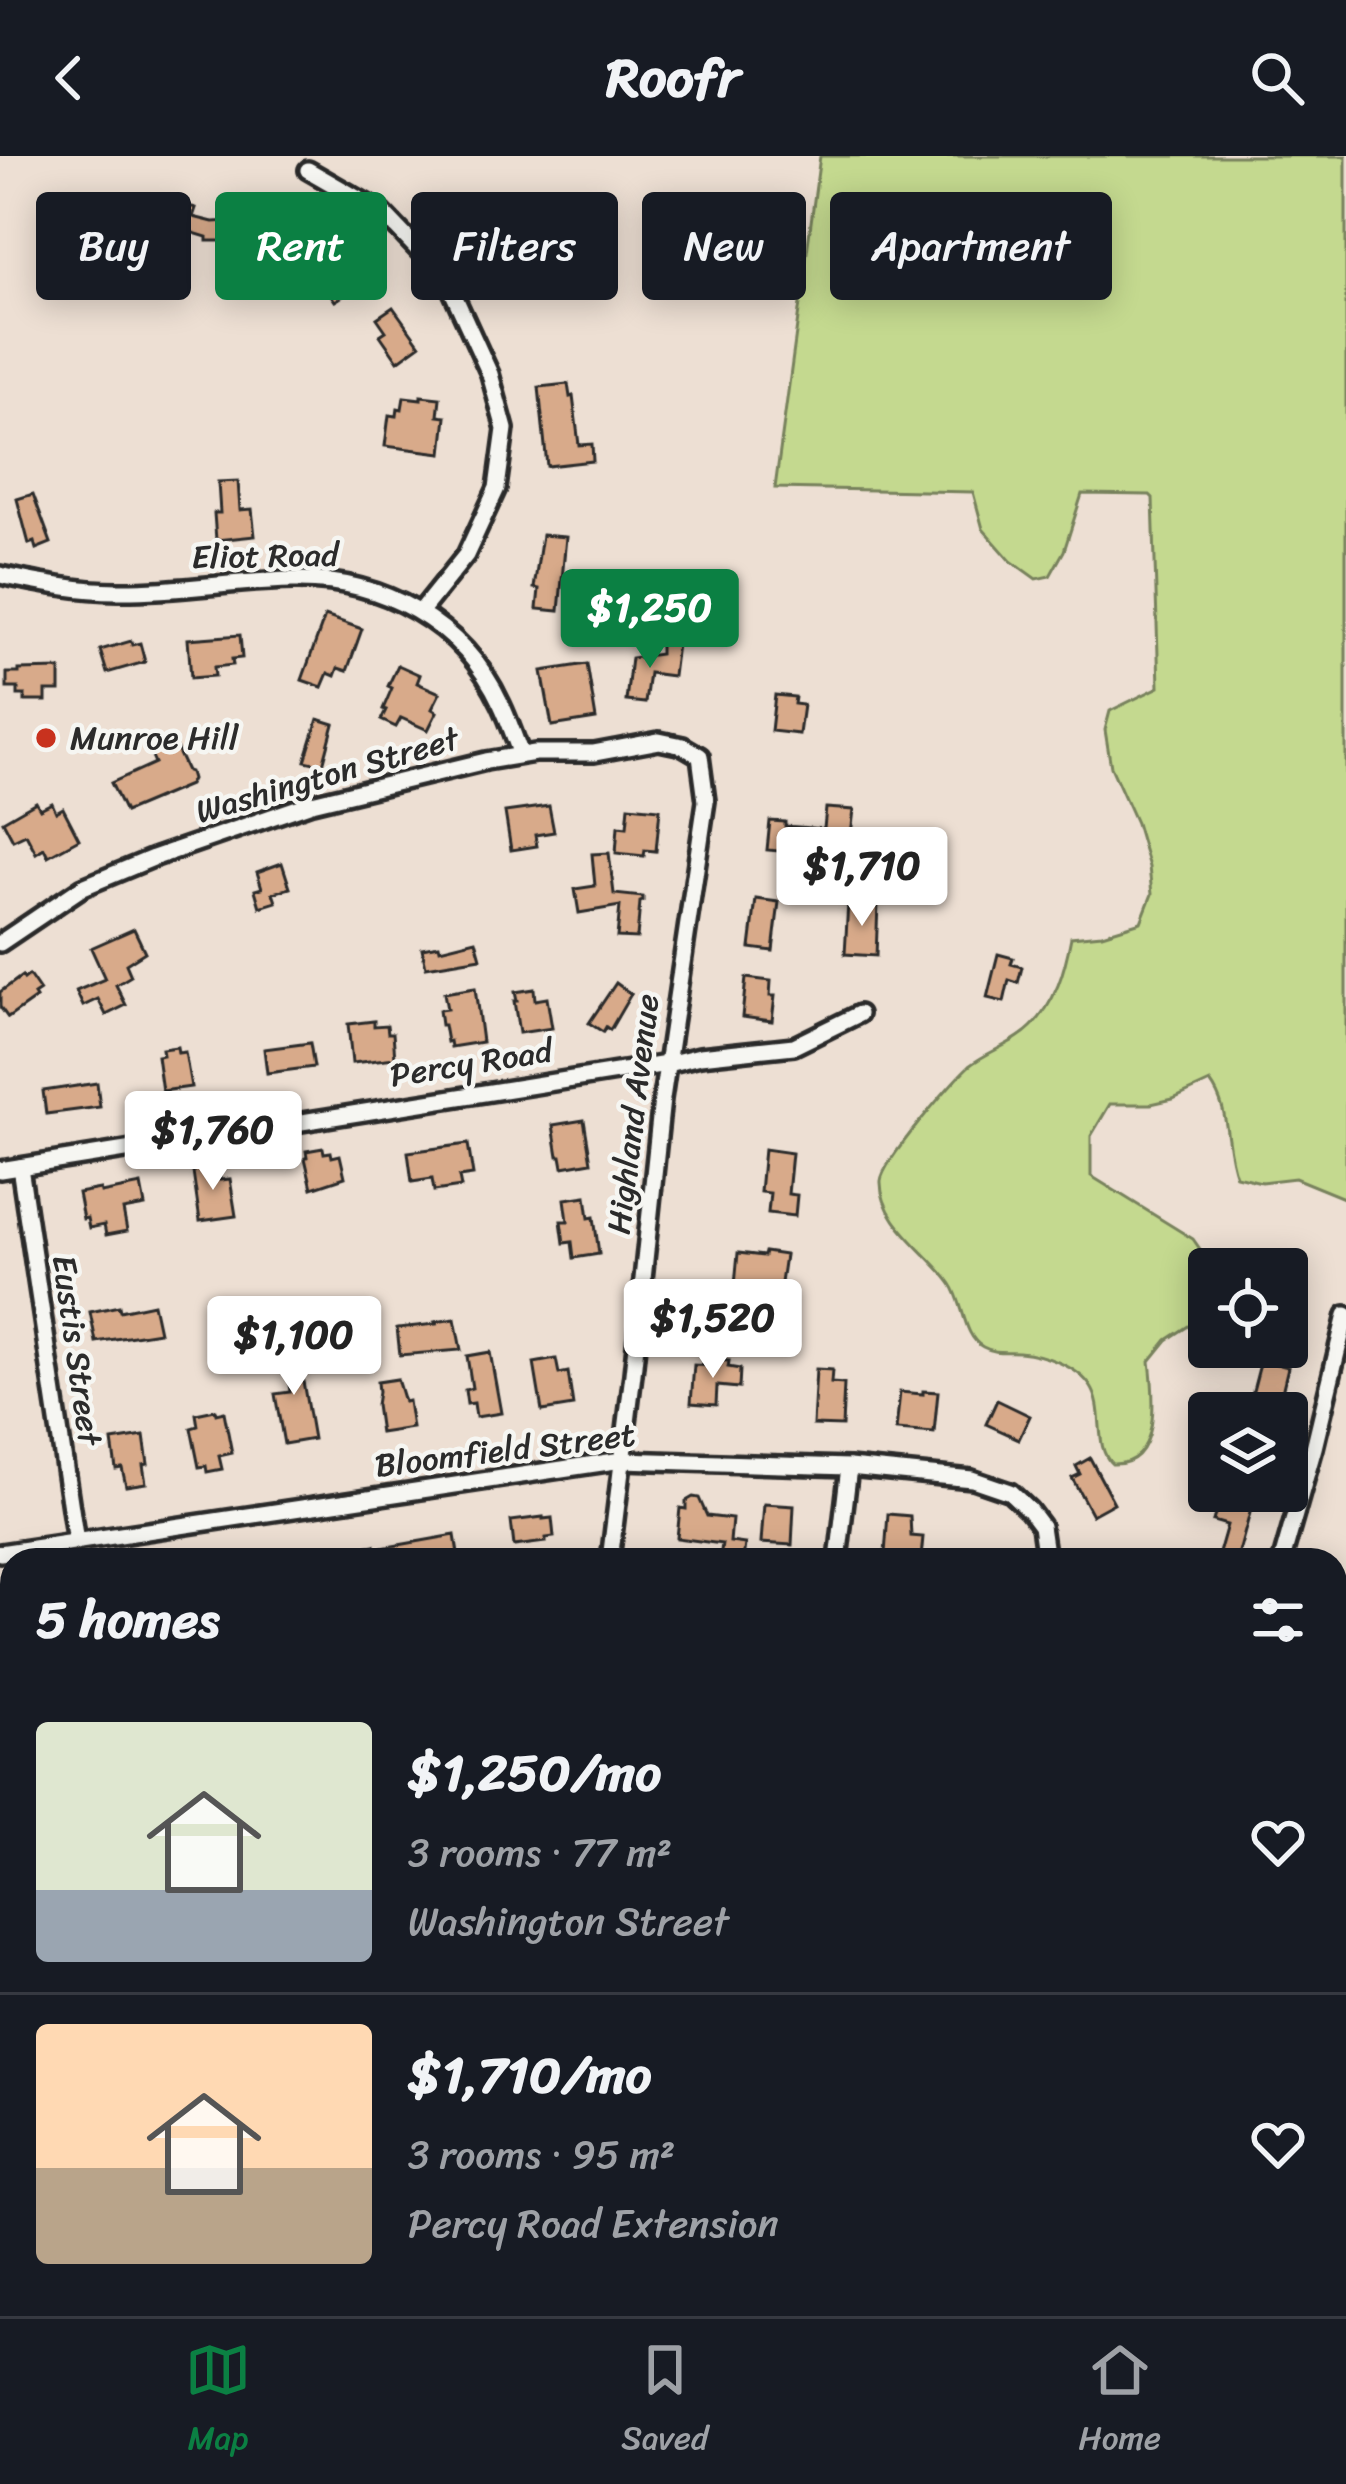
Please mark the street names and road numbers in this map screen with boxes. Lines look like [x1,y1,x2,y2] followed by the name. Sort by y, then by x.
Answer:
[191,526,342,586] street label: Eliot Road
[189,709,467,840] street label: Washington Street
[590,991,677,1237] street label: Highland Avenue
[386,1021,559,1104] street label: Percy Road
[35,1251,119,1451] street label: Eustis Street
[372,1405,638,1495] street label: Bloomfield Street

